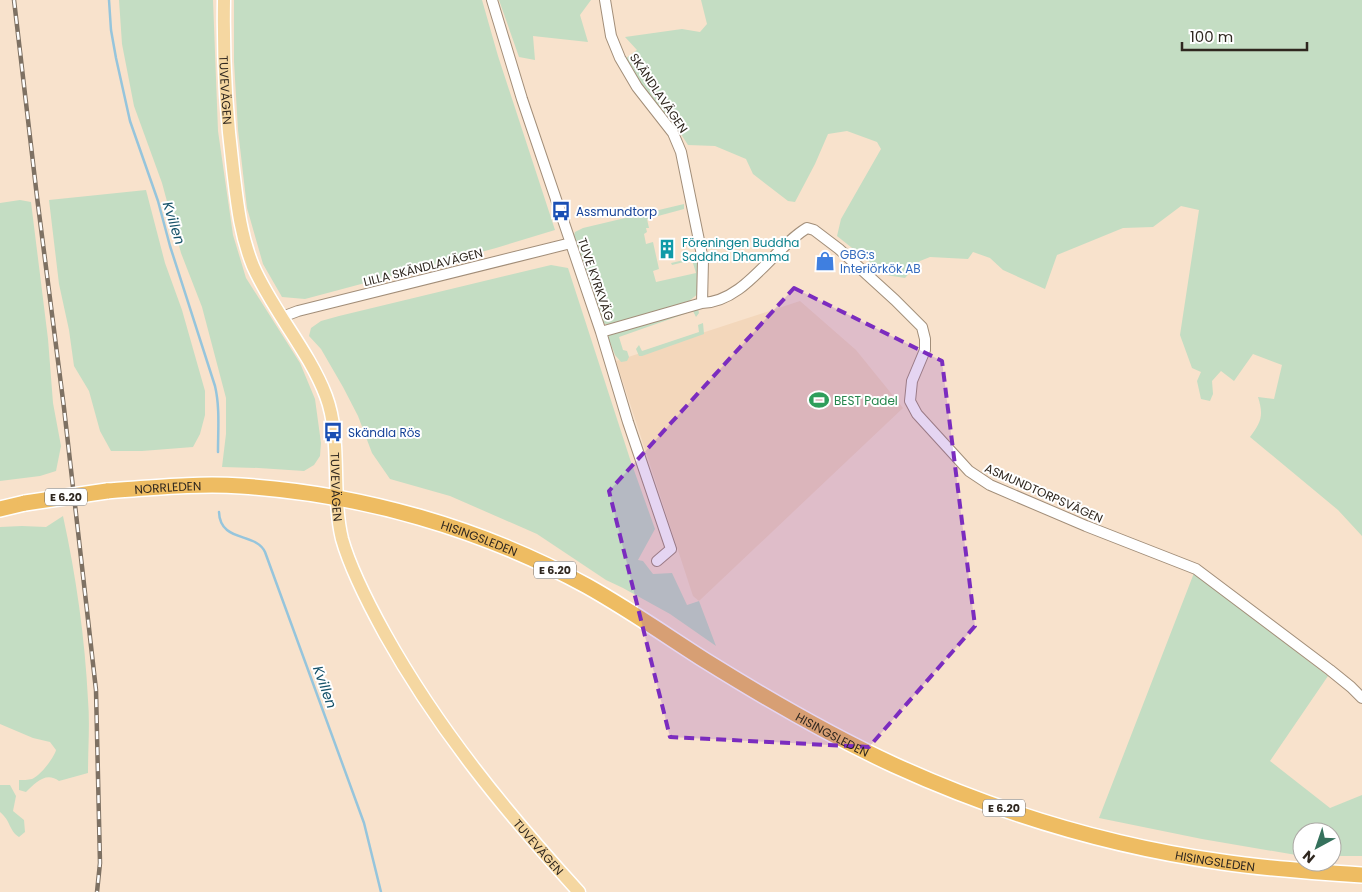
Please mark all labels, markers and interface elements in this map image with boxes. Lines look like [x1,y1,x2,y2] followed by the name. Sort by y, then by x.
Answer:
[1182,20,1307,52] scale bar
[1190,26,1233,47] text: 100 m
[626,50,692,136] street label: SKÄNDLAVÄGEN
[216,55,237,125] street label: TUVEVÄGEN
[158,199,190,247] water label: Kvillen
[550,200,572,222] bus stop icon: Assmundtorp
[576,203,657,220] place label: Assmundtorp
[682,234,799,265] place label: Föreningen Buddha Saddha Dhamma
[574,235,618,323] street label: TUVE KYRKVÄG
[656,238,678,260] building icon: Föreningen Buddha Saddha Dhamma
[362,244,484,290] street label: LILLA SKÄNDLAVÄGEN
[840,246,921,277] place label: GBG:s Interiörkök AB
[814,250,836,272] shop icon: GBG:s Interiörkök AB
[808,389,830,411] sports icon: BEST Padel
[834,392,898,409] place label: BEST Padel
[322,421,344,443] bus stop icon: Skändla Rös
[348,424,421,441] place label: Skändla Rös
[327,452,347,522] street label: TUVEVÄGEN
[982,459,1106,527] street label: ASMUNDTORPSVÄGEN
[134,477,202,497] street label: NORRLEDEN
[45,488,87,506] road number: E 6.20
[439,516,520,560] street label: HISINGSLEDEN
[534,562,576,578] road number: E 6.20
[308,663,342,711] water label: Kvillen
[793,708,872,760] street label: HISINGSLEDEN
[983,800,1025,816] road number: E 6.20
[510,815,568,878] street label: TUVEVÄGEN
[1292,822,1342,872] north arrow
[1174,846,1256,875] street label: HISINGSLEDEN
[1298,846,1319,868] text: N

